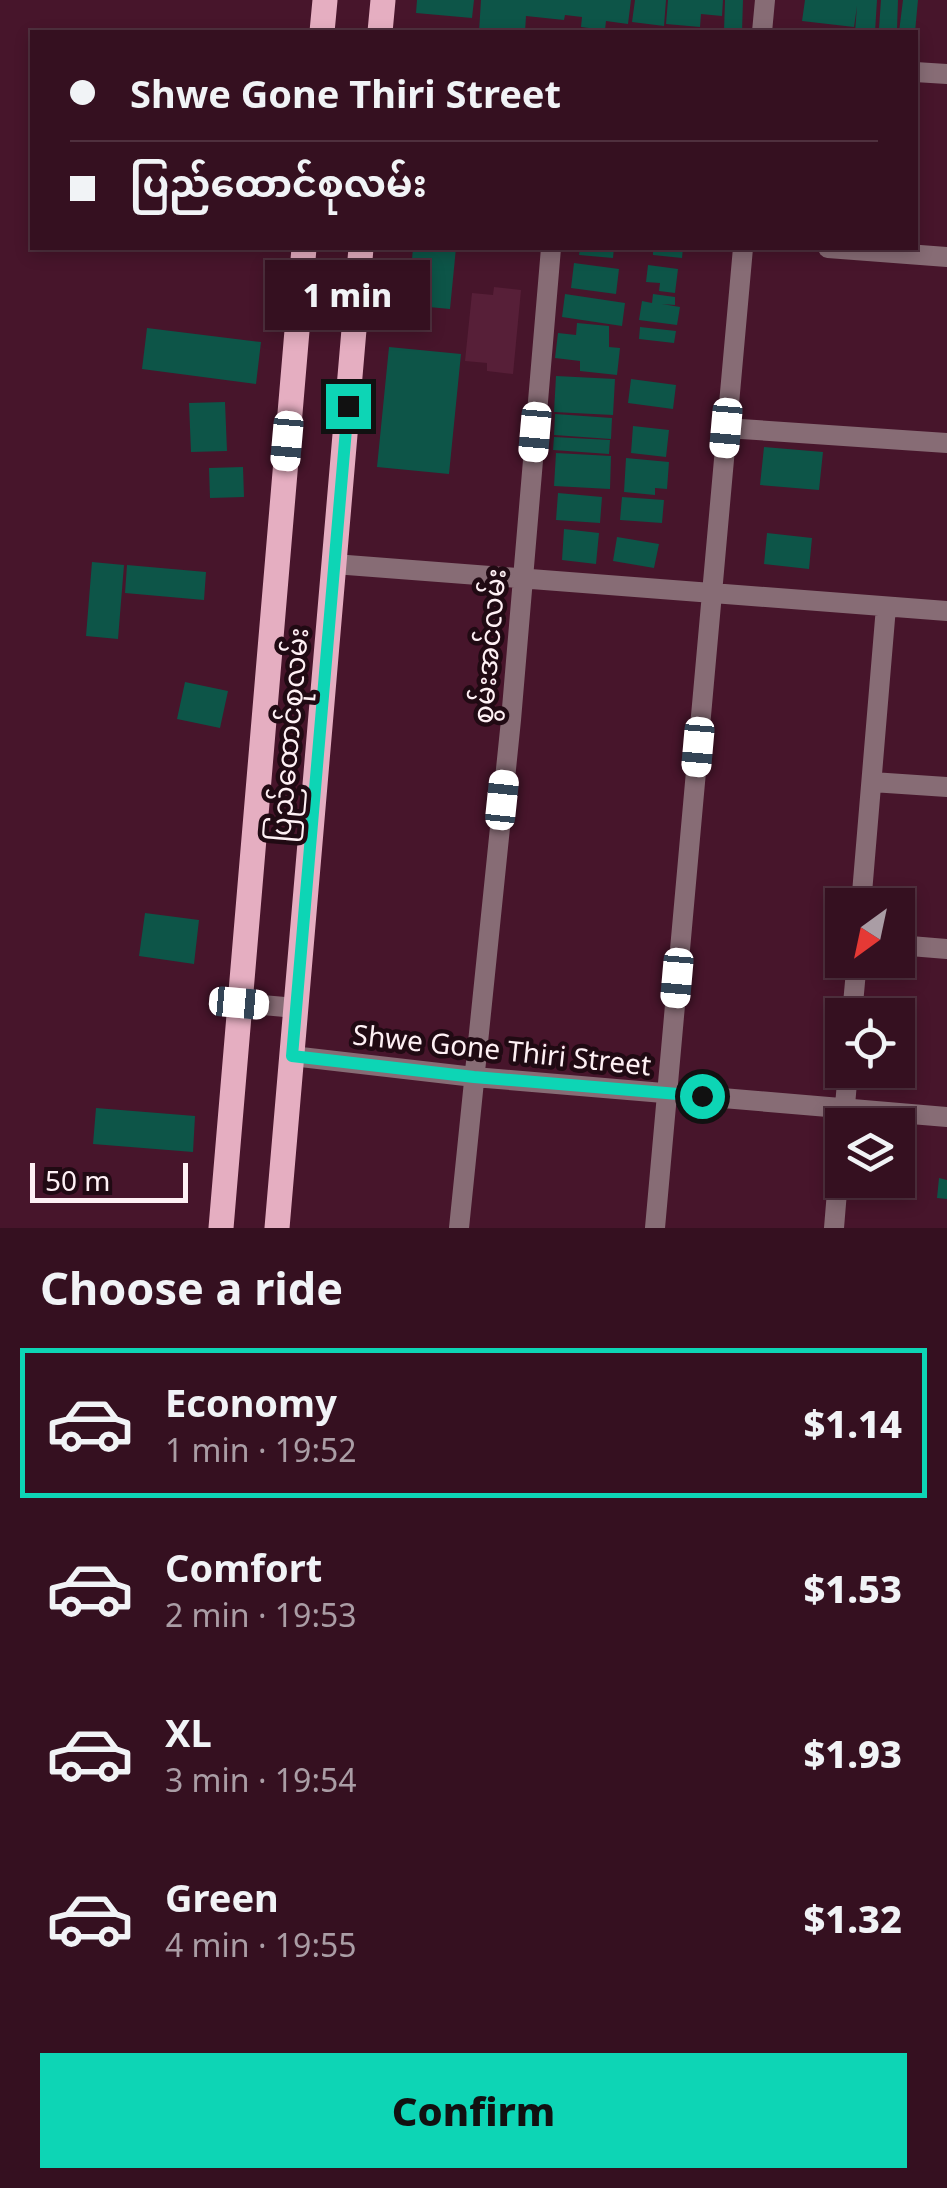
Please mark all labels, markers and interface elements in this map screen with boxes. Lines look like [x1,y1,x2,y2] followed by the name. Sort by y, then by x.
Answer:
[130,67,561,119] text: Shwe Gone Thiri Street
[130,156,427,208] text: ပြည်ထောင်စုလမ်း
[266,261,430,331] callout: 1 min
[303,273,392,316] text: 1 min
[326,384,371,429] route end
[708,397,744,459] car
[517,401,553,463] car
[269,410,305,472] car
[462,567,518,725] street label: စွမ်းအင်လမ်း
[260,626,321,844] street label: ပြည်ထောင်စုလမ်း
[680,716,716,778] car
[484,769,520,831] car
[825,888,915,978] north arrow
[825,888,915,1198] map controls
[659,947,695,1009] car
[208,985,270,1021] car
[825,998,915,1088] button: locate
[351,1014,653,1084] street label: Shwe Gone Thiri Street
[680,1074,725,1119] route start
[825,1108,915,1198] button: layers
[30,1158,188,1202] scale bar
[45,1161,111,1199] text: 50 m
[40,1257,343,1318] text: Choose a ride
[165,1376,337,1428] text: Economy
[45,1378,135,1468] icon: car
[803,1397,902,1449] text: $1.14
[165,1428,357,1471] text: 1 min · 19:52
[165,1541,322,1593] text: Comfort
[45,1543,135,1633] icon: car
[803,1562,902,1614] text: $1.53
[165,1593,357,1636] text: 2 min · 19:53
[165,1706,212,1758] text: XL
[45,1708,135,1798] icon: car
[803,1727,902,1779] text: $1.93
[165,1758,357,1801] text: 3 min · 19:54
[165,1871,279,1923] text: Green
[45,1873,135,1963] icon: car
[803,1892,902,1944] text: $1.32
[165,1923,357,1966] text: 4 min · 19:55
[40,2053,907,2168] button: Confirm

